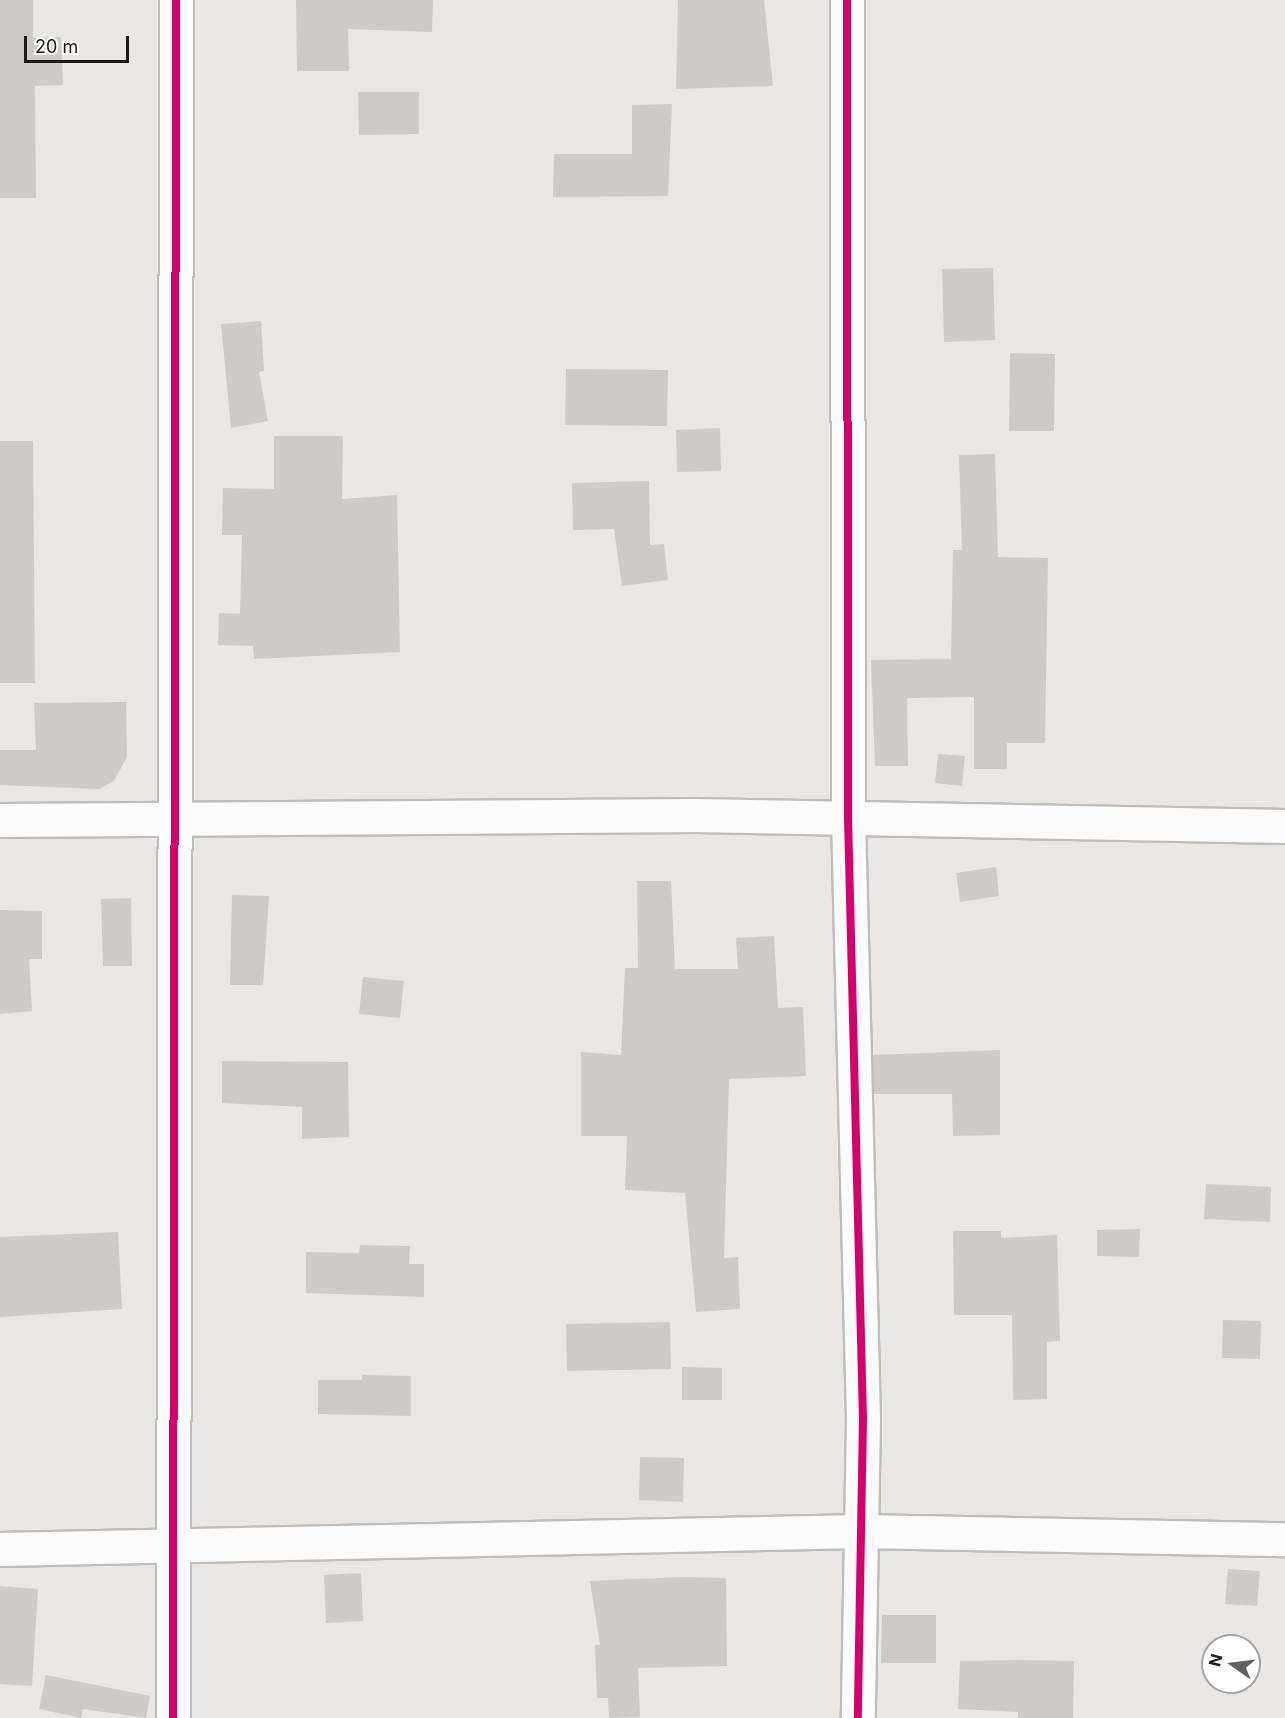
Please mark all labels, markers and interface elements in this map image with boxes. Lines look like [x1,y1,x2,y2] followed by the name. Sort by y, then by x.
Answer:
[27,24,132,62] scale bar
[35,36,78,57] text: 20 m
[1201,1634,1261,1694] north arrow
[1204,1652,1227,1668] text: N

